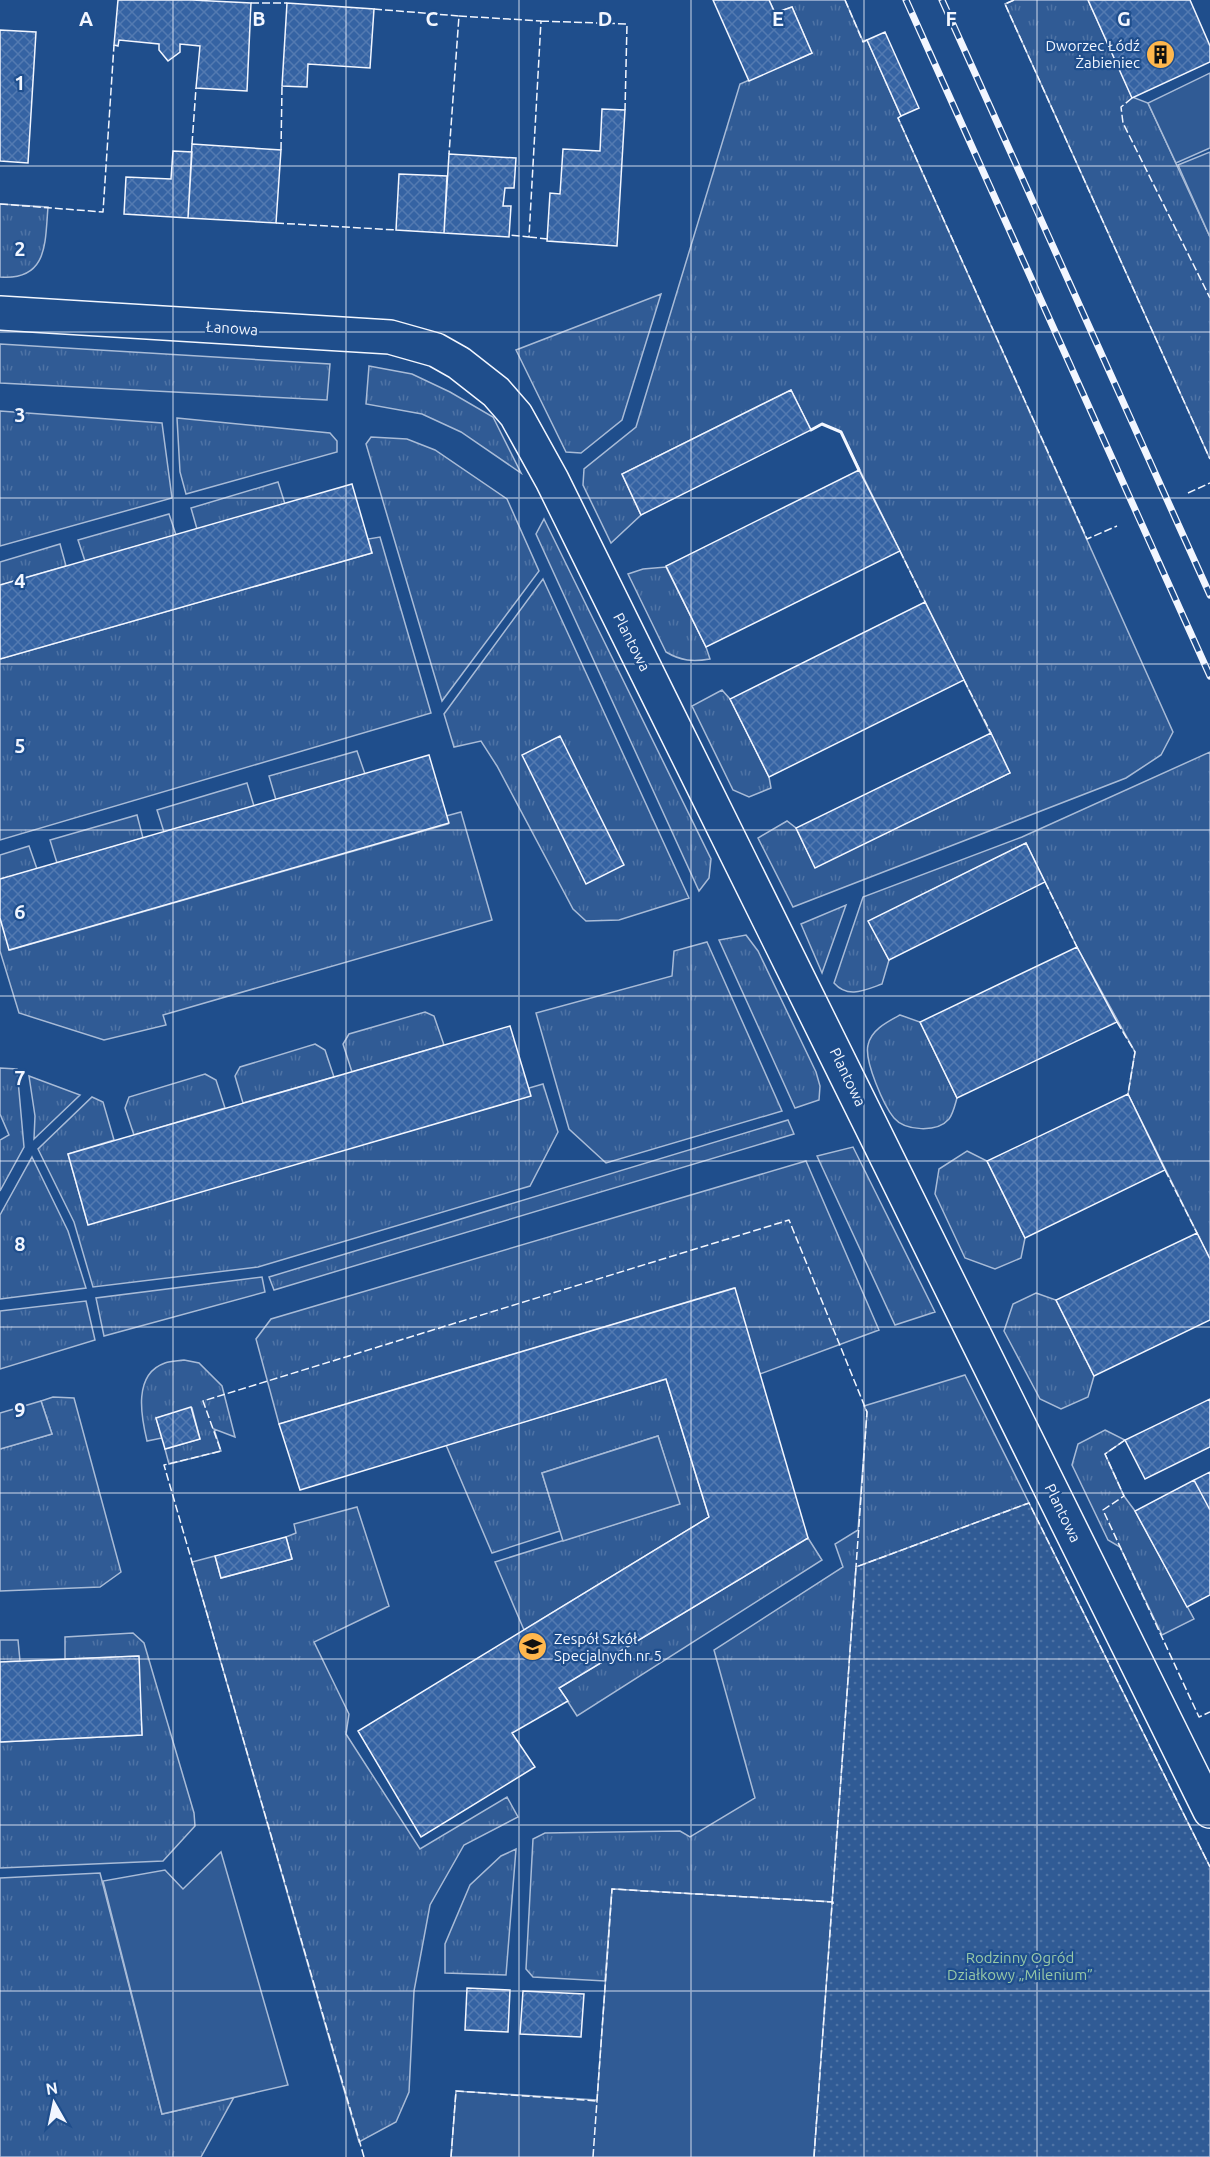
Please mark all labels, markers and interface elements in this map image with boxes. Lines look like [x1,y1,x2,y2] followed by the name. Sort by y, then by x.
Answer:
[79,7,93,30] text: A
[252,7,266,30] text: B
[426,7,439,30] text: C
[598,7,612,30] text: D
[772,7,784,30] text: E
[945,7,957,30] text: F
[1117,7,1131,30] text: G
[1046,37,1140,71] place label: Dworzec Łódź Żabieniec
[1145,38,1177,70] building icon: Dworzec Łódź Żabieniec
[14,71,26,94] text: 1
[14,237,26,260] text: 2
[205,318,259,338] street label: Łanowa
[14,403,26,426] text: 3
[14,569,26,592] text: 4
[610,610,654,674] street label: Plantowa
[14,734,26,757] text: 5
[14,900,26,923] text: 6
[827,1045,869,1109] street label: Plantowa
[14,1066,26,1089] text: 7
[14,1232,26,1255] text: 8
[14,1398,26,1421] text: 9
[1042,1481,1084,1545] street label: Plantowa
[554,1630,662,1664] place label: Zespół Szkół Specjalnych nr 5
[517,1631,549,1663] school or university icon: Zespół Szkół Specjalnych nr 5
[947,1949,1093,1983] park label: Rodzinny Ogród Działkowy „Milenium”
[24,2073,84,2133] north arrow
[44,2078,59,2098] text: N

